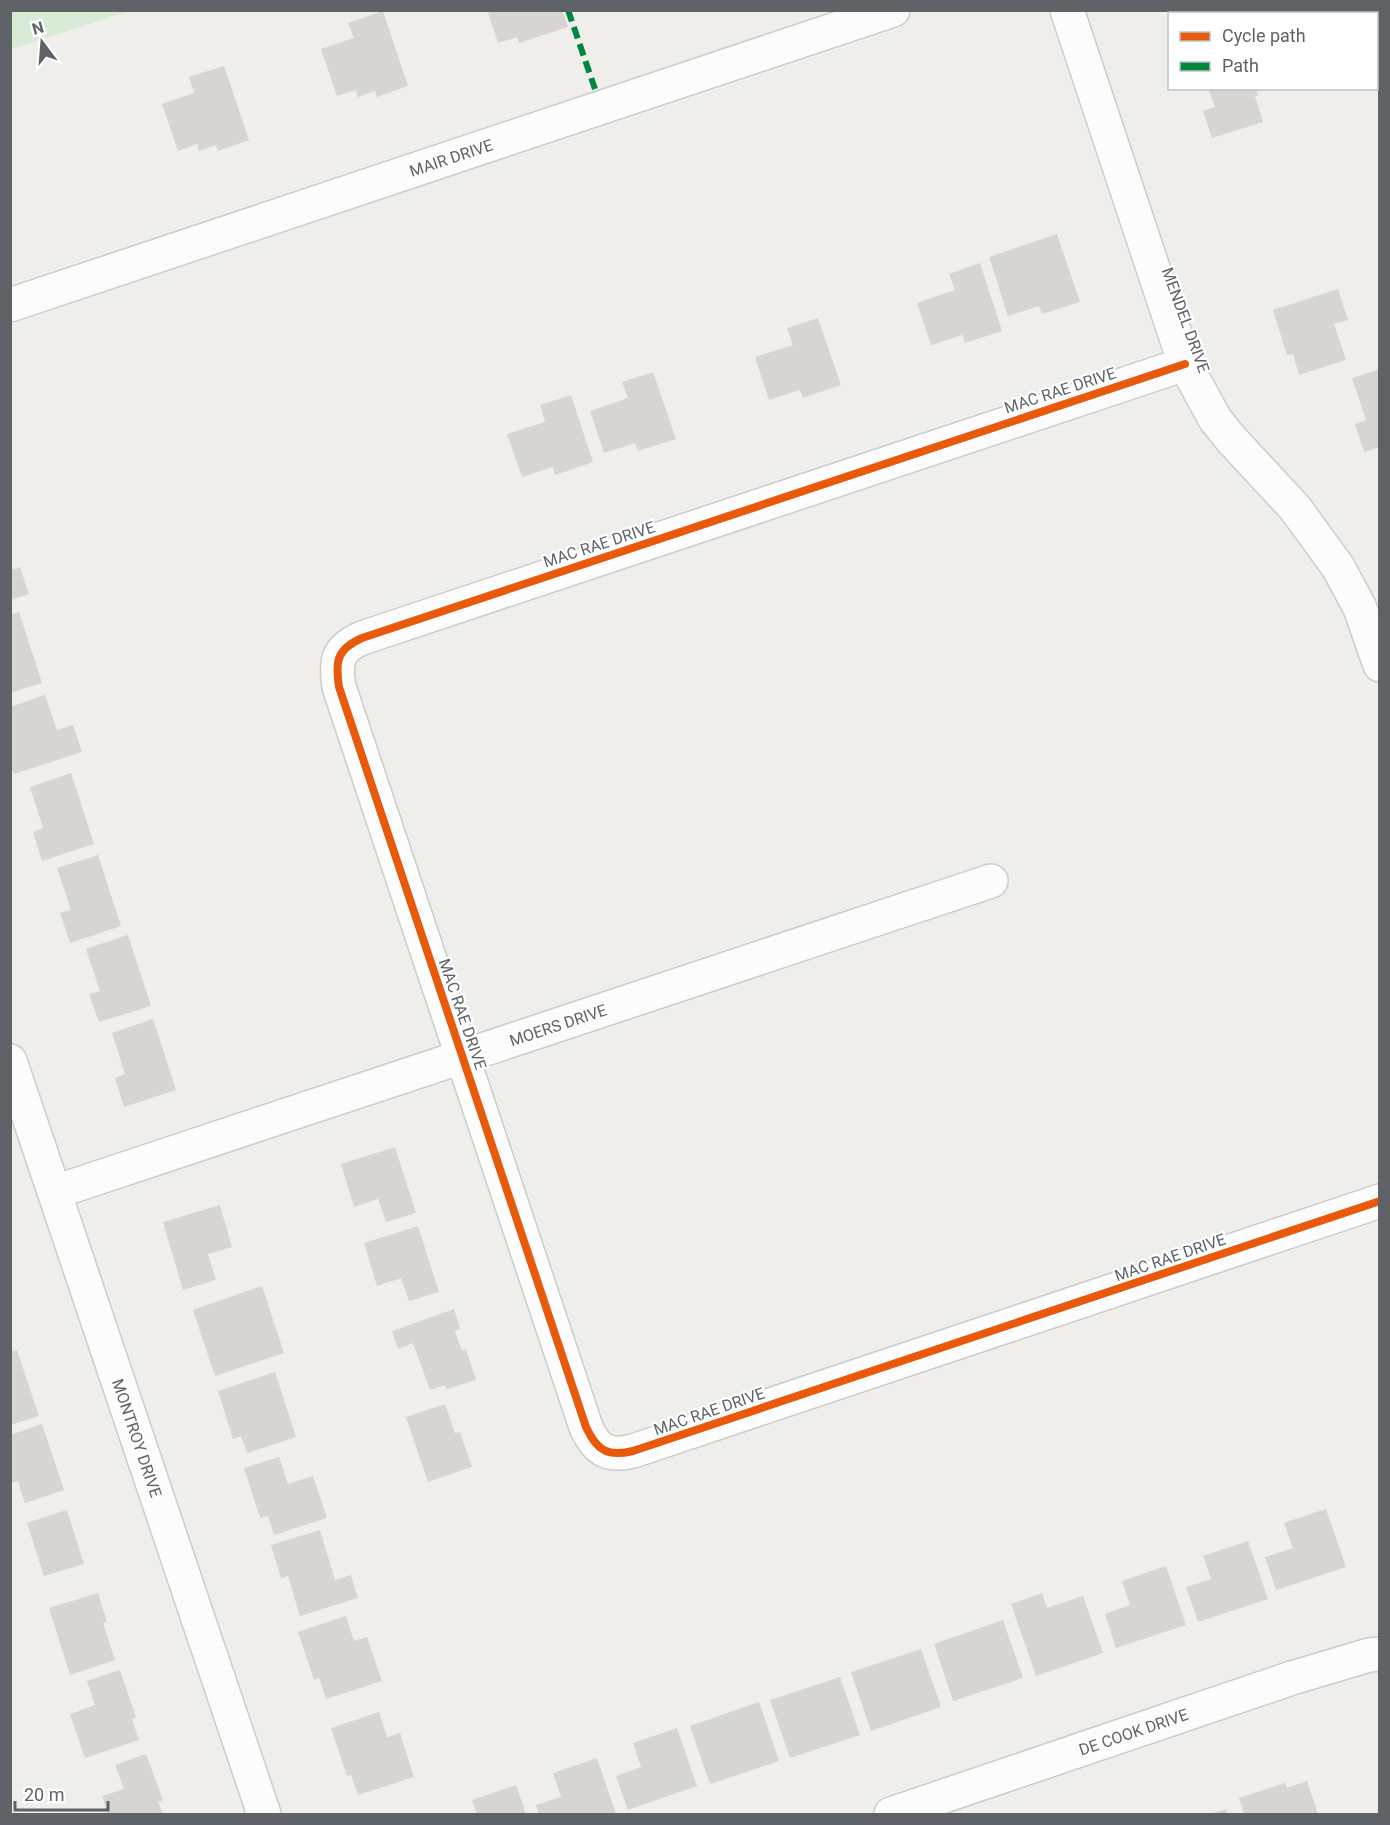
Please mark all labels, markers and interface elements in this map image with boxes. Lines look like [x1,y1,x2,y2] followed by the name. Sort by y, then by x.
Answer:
[12,12,72,72] north arrow
[1168,12,1378,90] legend
[30,17,46,39] text: N
[1222,25,1306,46] text: Cycle path
[1222,55,1259,76] text: Path
[407,135,495,181] street label: MAIR DRIVE
[1158,265,1213,375] street label: MENDEL DRIVE
[1002,363,1118,417] street label: MAC RAE DRIVE
[541,517,657,571] street label: MAC RAE DRIVE
[435,956,490,1072] street label: MAC RAE DRIVE
[507,1000,609,1050] street label: MOERS DRIVE
[1112,1230,1228,1285] street label: MAC RAE DRIVE
[108,1377,166,1500] street label: MONTROY DRIVE
[651,1384,767,1439] street label: MAC RAE DRIVE
[1077,1705,1191,1760] street label: DE COOK DRIVE
[15,1774,108,1812] scale bar
[24,1784,64,1805] text: 20 m

